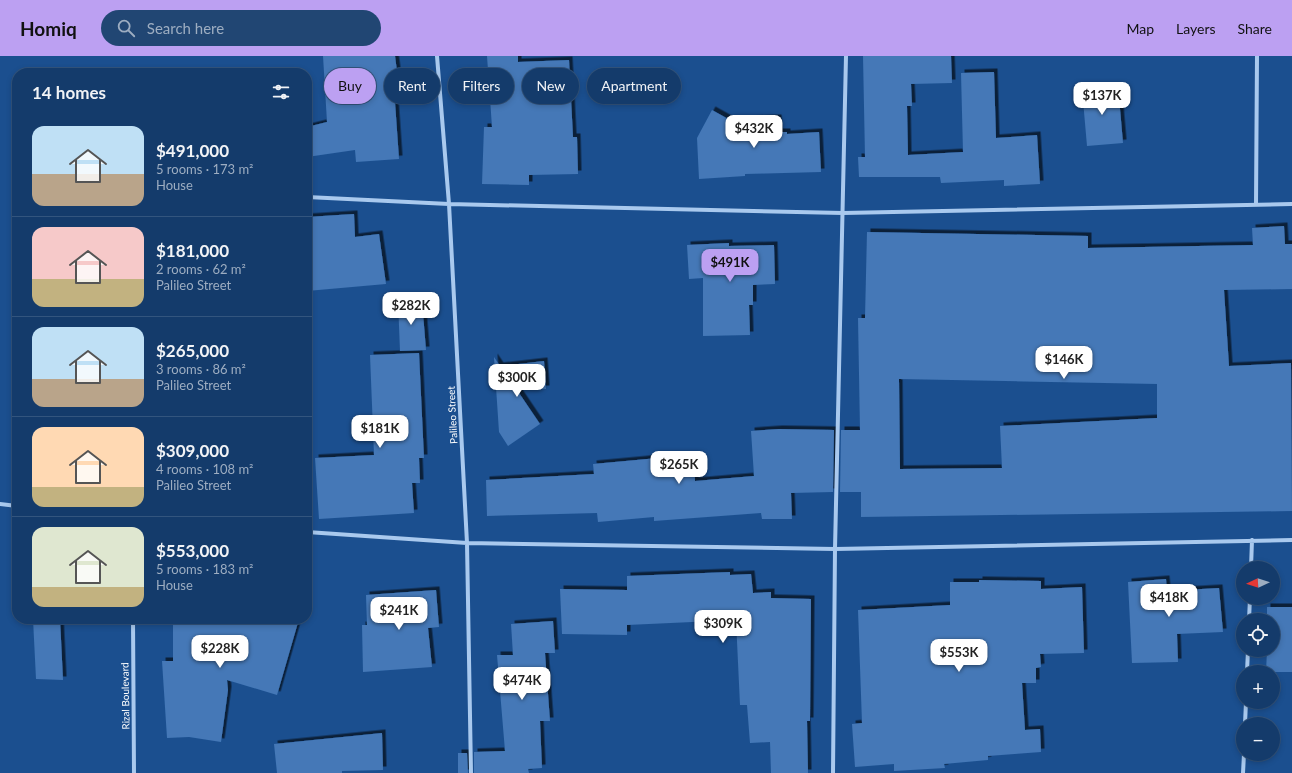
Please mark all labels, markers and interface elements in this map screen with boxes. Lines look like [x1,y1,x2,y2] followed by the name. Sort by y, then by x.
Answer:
[101,10,381,46] search box
[20,17,77,40] text: Homiq
[115,17,137,39] icon: search
[147,19,224,37] text: Search here
[1126,20,1154,37] text: Map
[1176,20,1216,37] text: Layers
[1238,20,1272,37] text: Share
[324,68,376,104] chip: Buy
[384,68,440,104] chip: Rent
[448,68,514,104] chip: Filters
[522,68,579,104] chip: New
[587,68,681,104] chip: Apartment
[270,81,292,103] icon: filters
[32,82,106,103] text: 14 homes
[1074,82,1130,116] pin: $137K
[1082,87,1122,103] text: $137K
[726,115,782,149] pin: $432K
[734,120,774,136] text: $432K
[156,140,229,161] text: $491,000
[64,142,112,190] icon: home
[156,161,253,177] text: 5 rooms · 173 m²
[156,177,193,193] text: House
[156,240,229,261] text: $181,000
[64,243,112,291] icon: home
[702,249,758,283] pin: $491K
[710,254,750,270] text: $491K
[156,261,246,277] text: 2 rooms · 62 m²
[156,277,231,293] text: Palileo Street
[383,292,439,326] pin: $282K
[391,297,431,313] text: $282K
[156,340,229,361] text: $265,000
[64,343,112,391] icon: home
[1036,346,1092,380] pin: $146K
[1044,351,1084,367] text: $146K
[156,361,246,377] text: 3 rooms · 86 m²
[489,364,545,398] pin: $300K
[497,369,537,385] text: $300K
[156,377,231,393] text: Palileo Street
[444,385,460,444] street label: Palileo Street
[352,415,408,449] pin: $181K
[360,420,400,436] text: $181K
[156,440,229,461] text: $309,000
[64,443,112,491] icon: home
[651,451,707,485] pin: $265K
[659,456,699,472] text: $265K
[156,461,253,477] text: 4 rooms · 108 m²
[156,477,231,493] text: Palileo Street
[156,540,229,561] text: $553,000
[64,543,112,591] icon: home
[156,561,253,577] text: 5 rooms · 183 m²
[1236,561,1280,605] north arrow
[1236,561,1280,761] map controls
[156,577,193,593] text: House
[1141,584,1197,618] pin: $418K
[1149,589,1189,605] text: $418K
[371,597,427,631] pin: $241K
[379,602,419,618] text: $241K
[695,610,751,644] pin: $309K
[1236,613,1280,657] button: locate
[703,615,743,631] text: $309K
[192,635,248,669] pin: $228K
[931,639,987,673] pin: $553K
[200,640,240,656] text: $228K
[939,644,979,660] text: $553K
[118,662,132,730] street label: Rizal Boulevard
[1236,665,1280,709] button: +
[494,667,550,701] pin: $474K
[502,672,542,688] text: $474K
[1236,717,1280,761] button: −

